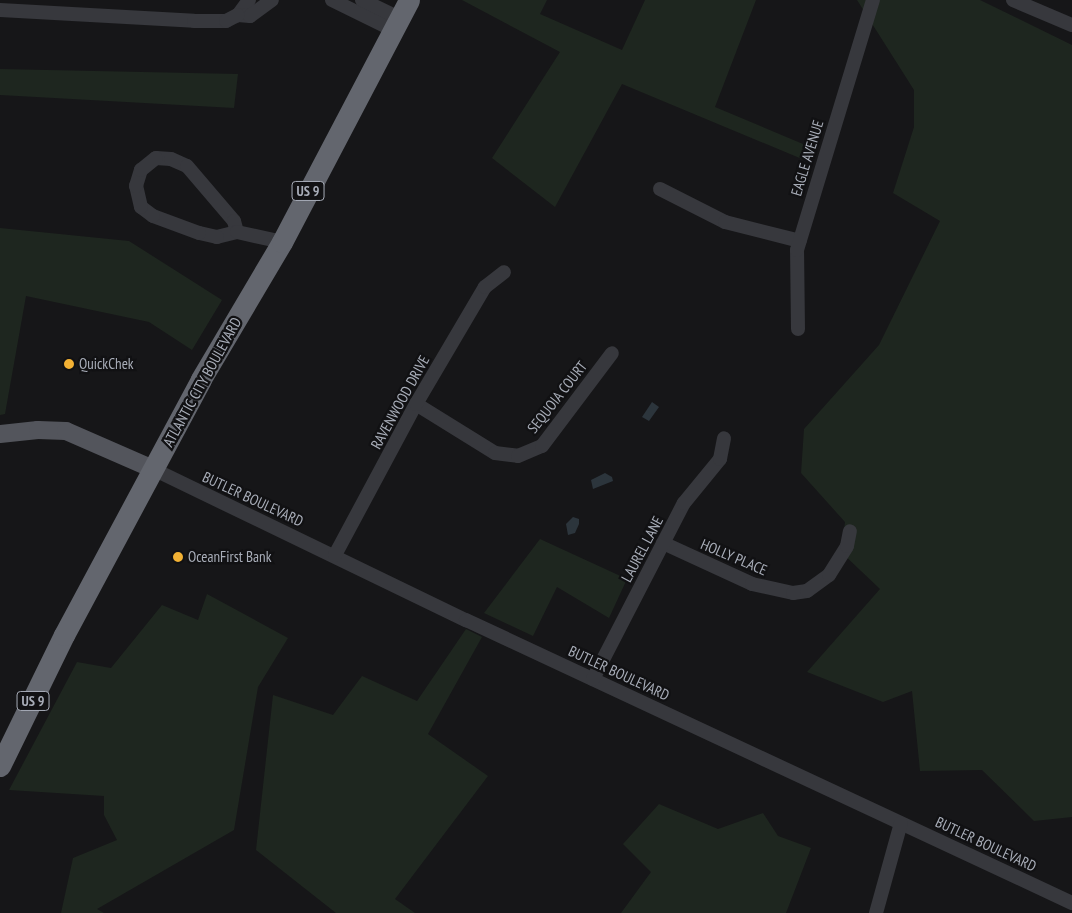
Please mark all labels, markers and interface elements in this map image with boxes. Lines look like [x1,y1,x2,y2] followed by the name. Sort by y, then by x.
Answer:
[787,118,827,198] street label: EAGLE AVENUE
[290,180,326,202] road number: US 9
[159,314,245,450] street label: ATLANTIC CITY BOULEVARD
[367,352,433,452] street label: RAVENWOOD DRIVE
[79,355,134,373] place label: QuickChek
[523,357,591,437] street label: SEQUOIA COURT
[63,358,75,370] marker: QuickChek
[200,468,306,530] street label: BUTLER BOULEVARD
[617,513,667,585] street label: LAUREL LANE
[698,535,770,579] street label: HOLLY PLACE
[188,548,272,566] place label: OceanFirst Bank
[172,551,184,563] marker: OceanFirst Bank
[566,642,672,704] street label: BUTLER BOULEVARD
[15,689,50,712] road number: US 9
[933,813,1039,875] street label: BUTLER BOULEVARD

